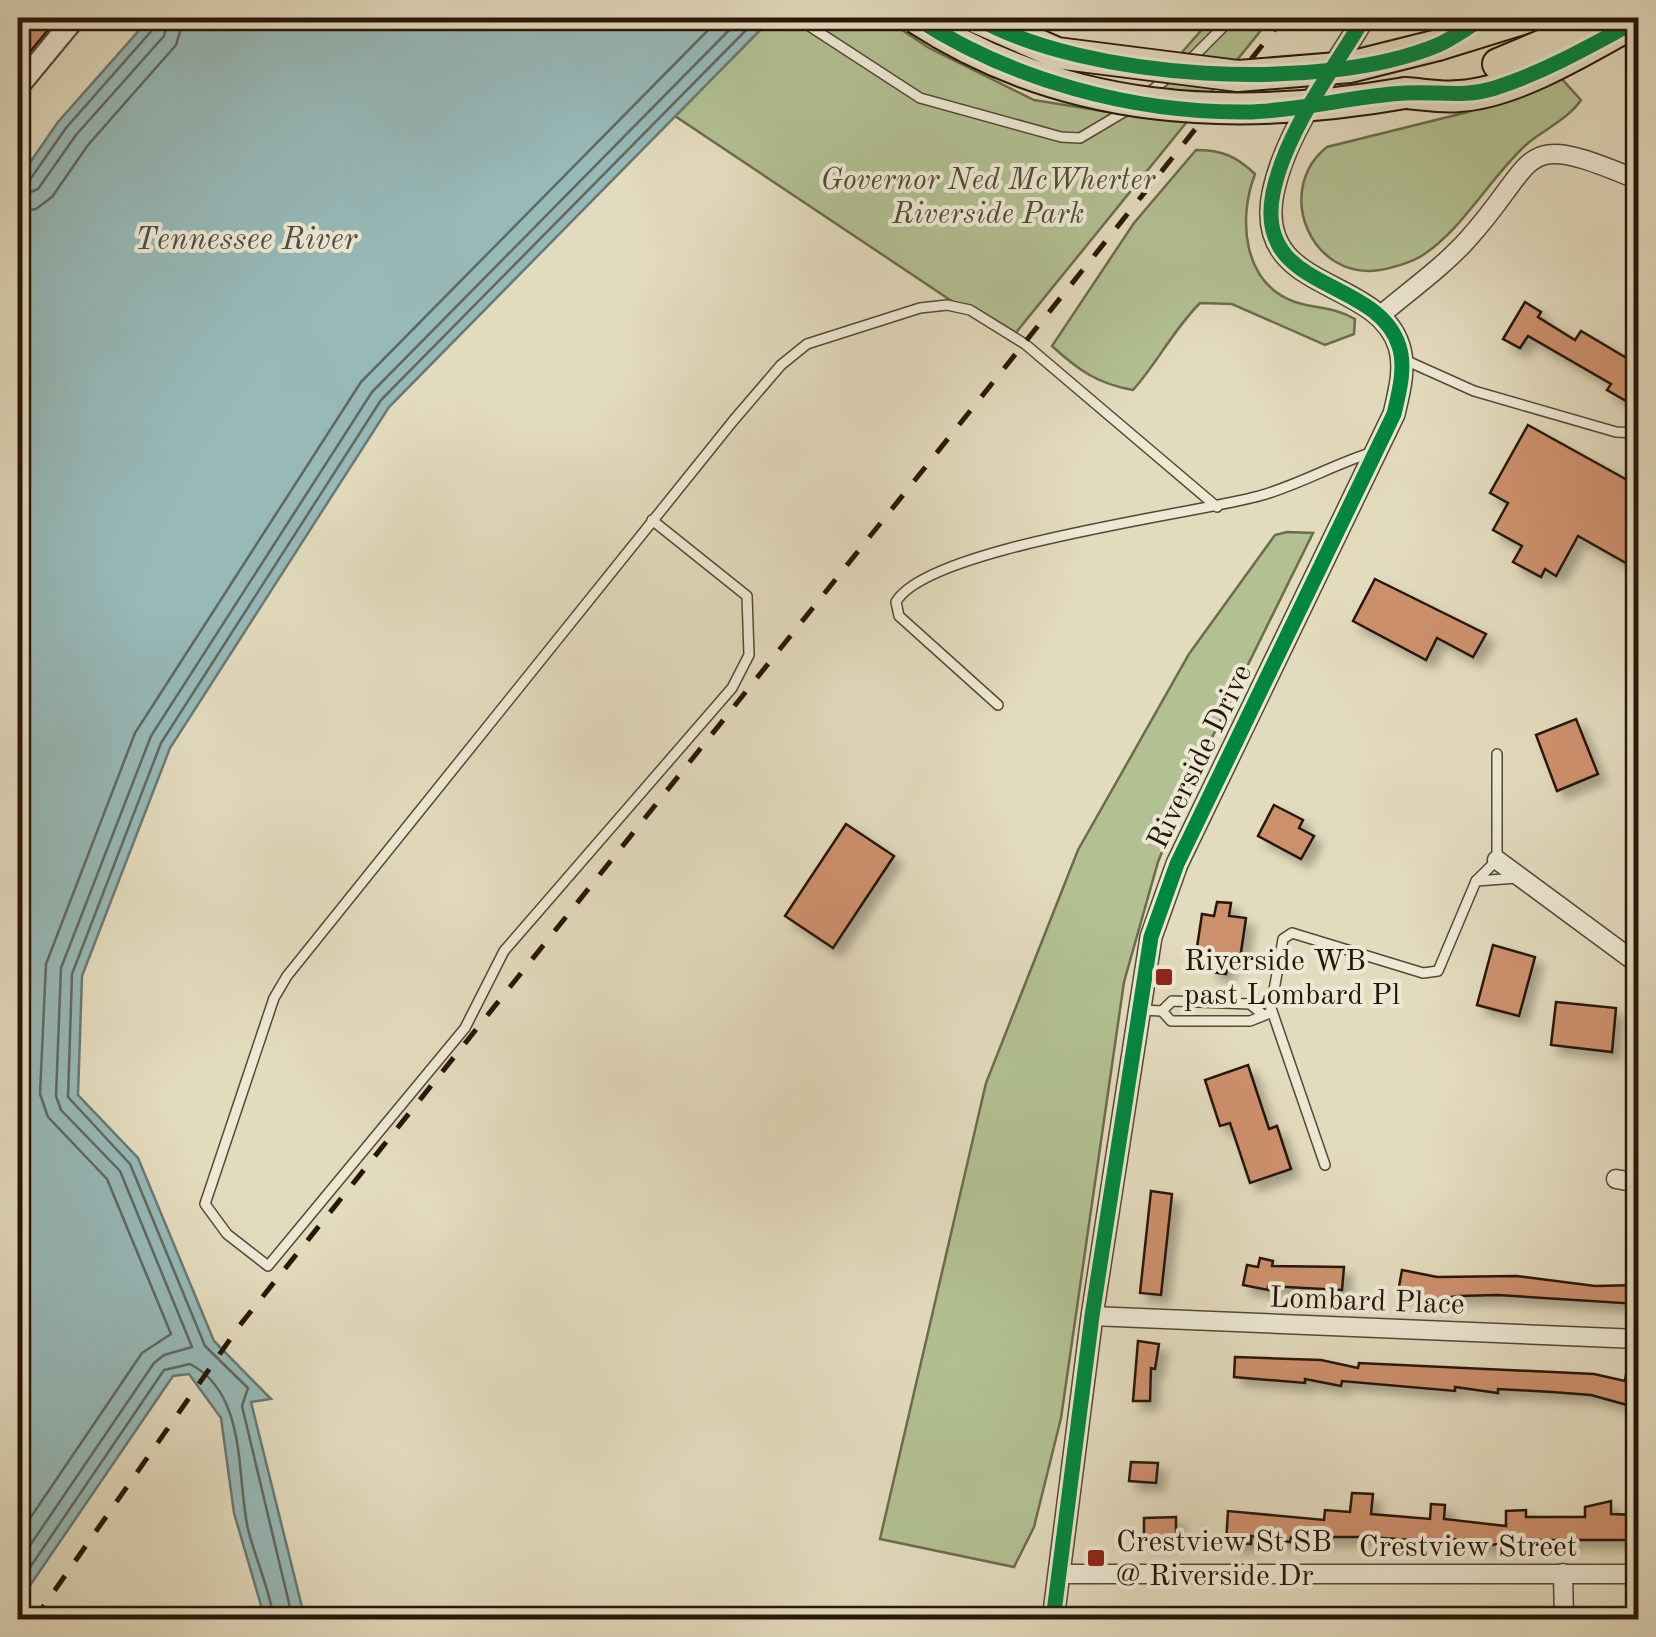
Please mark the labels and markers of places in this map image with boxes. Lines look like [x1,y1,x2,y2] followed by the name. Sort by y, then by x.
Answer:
[1184,947,1400,1011] place label: Riverside WB past Lombard Pl
[1153,966,1175,988] marker: Riverside WB past Lombard Pl
[1116,1528,1332,1592] place label: Crestview St SB @ Riverside Dr
[1085,1547,1107,1569] marker: Crestview St SB @ Riverside Dr

